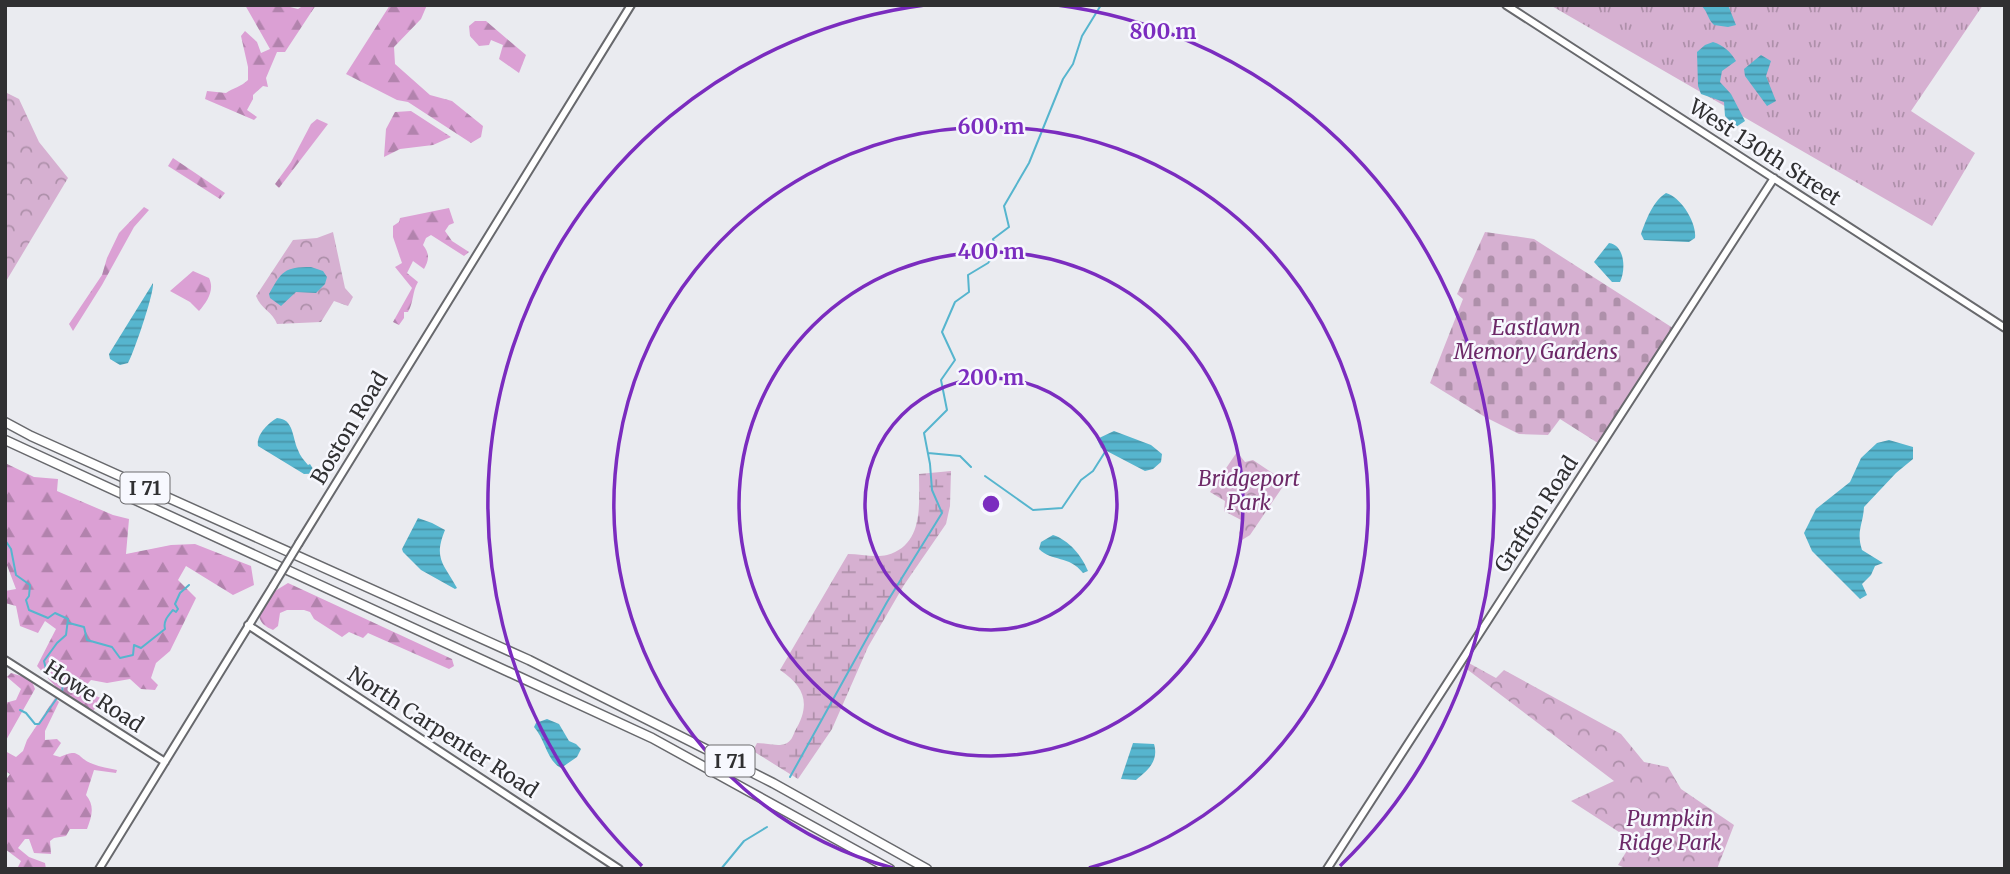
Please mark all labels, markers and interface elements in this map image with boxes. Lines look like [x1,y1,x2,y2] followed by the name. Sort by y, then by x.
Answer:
[1130,18,1196,45] text: 800 m
[1683,92,1846,211] street label: West 130th Street
[958,113,1024,140] text: 600 m
[957,238,1025,265] text: 400 m
[1453,314,1618,365] park label: Eastlawn Memory Gardens
[958,364,1024,391] text: 200 m
[305,366,393,489] street label: Boston Road
[1488,450,1584,577] street label: Grafton Road
[1198,465,1301,516] park label: Bridgeport Park
[120,472,170,503] road number: I 71
[979,492,1003,516] centre of rings
[39,654,149,738] street label: Howe Road
[343,660,544,804] street label: North Carpenter Road
[706,746,754,776] road number: I 71
[1619,805,1722,856] park label: Pumpkin Ridge Park

